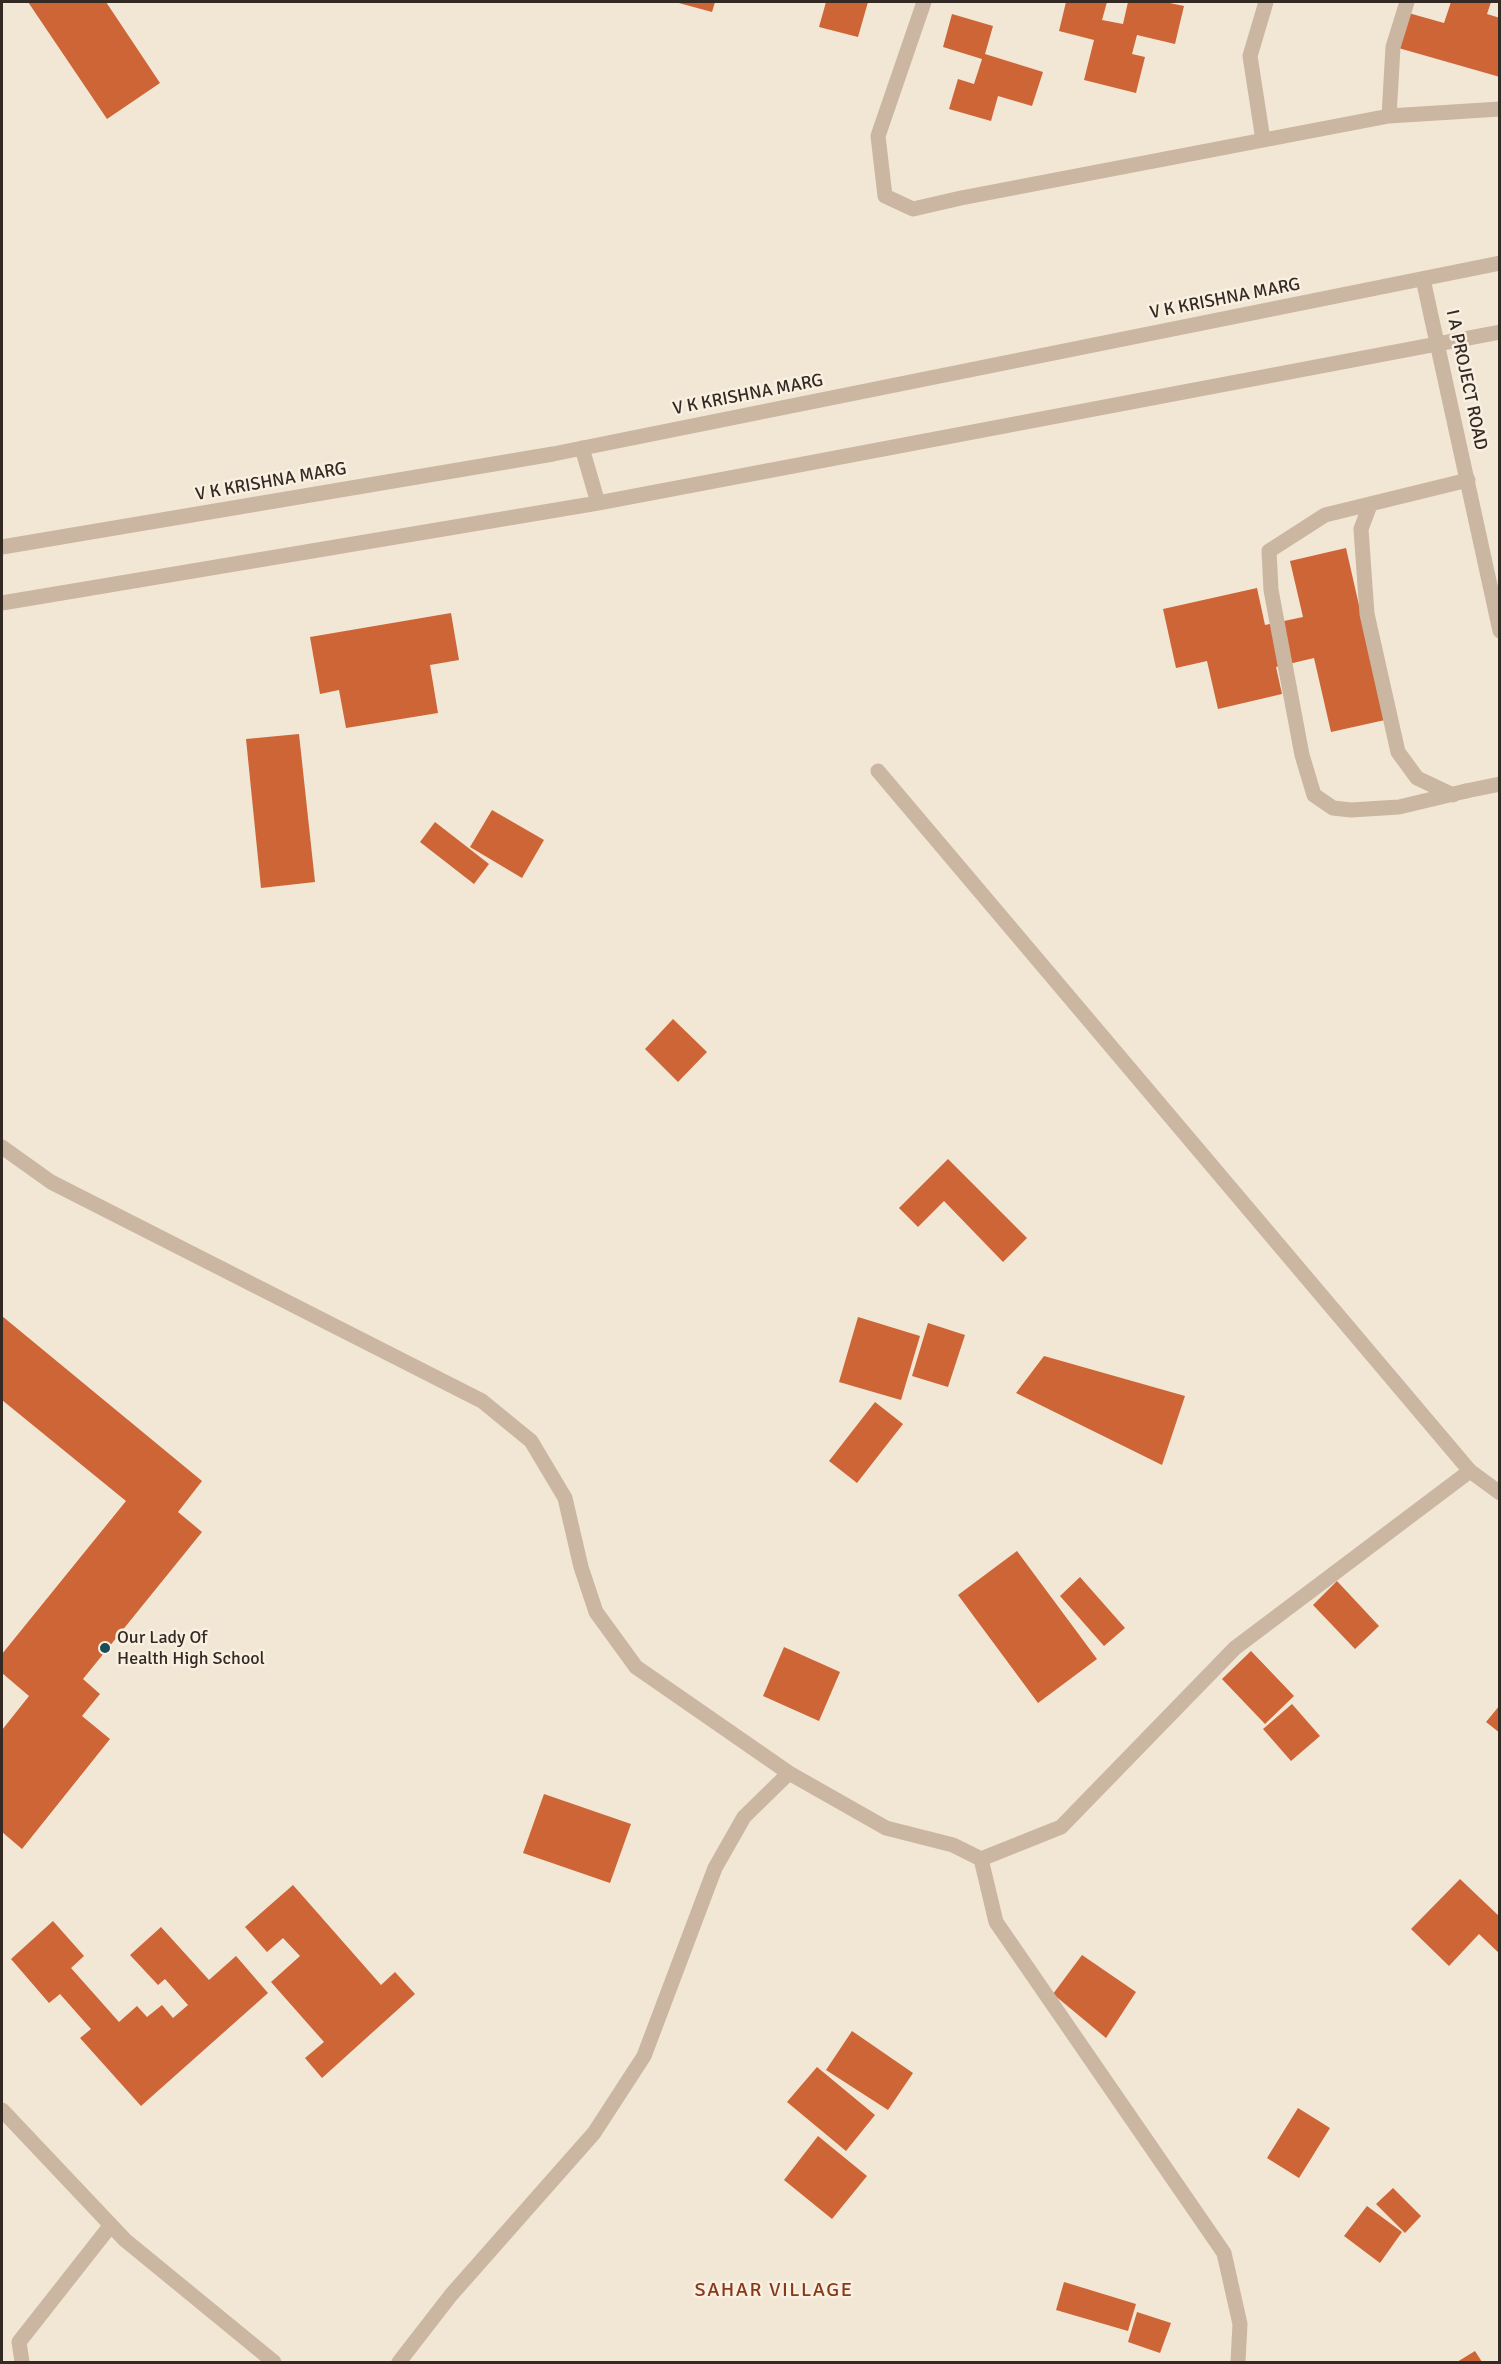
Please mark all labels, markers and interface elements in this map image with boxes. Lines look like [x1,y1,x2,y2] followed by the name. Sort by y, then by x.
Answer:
[1148,274,1302,324] street label: V K KRISHNA MARG
[1441,308,1491,452] street label: I A PROJECT ROAD
[671,370,825,420] street label: V K KRISHNA MARG
[194,458,348,506] street label: V K KRISHNA MARG
[117,1627,265,1670] place label: Our Lady Of Health High School
[98,1641,112,1655] marker: Our Lady Of Health High School
[695,2279,853,2303] district label: SAHAR VILLAGE

